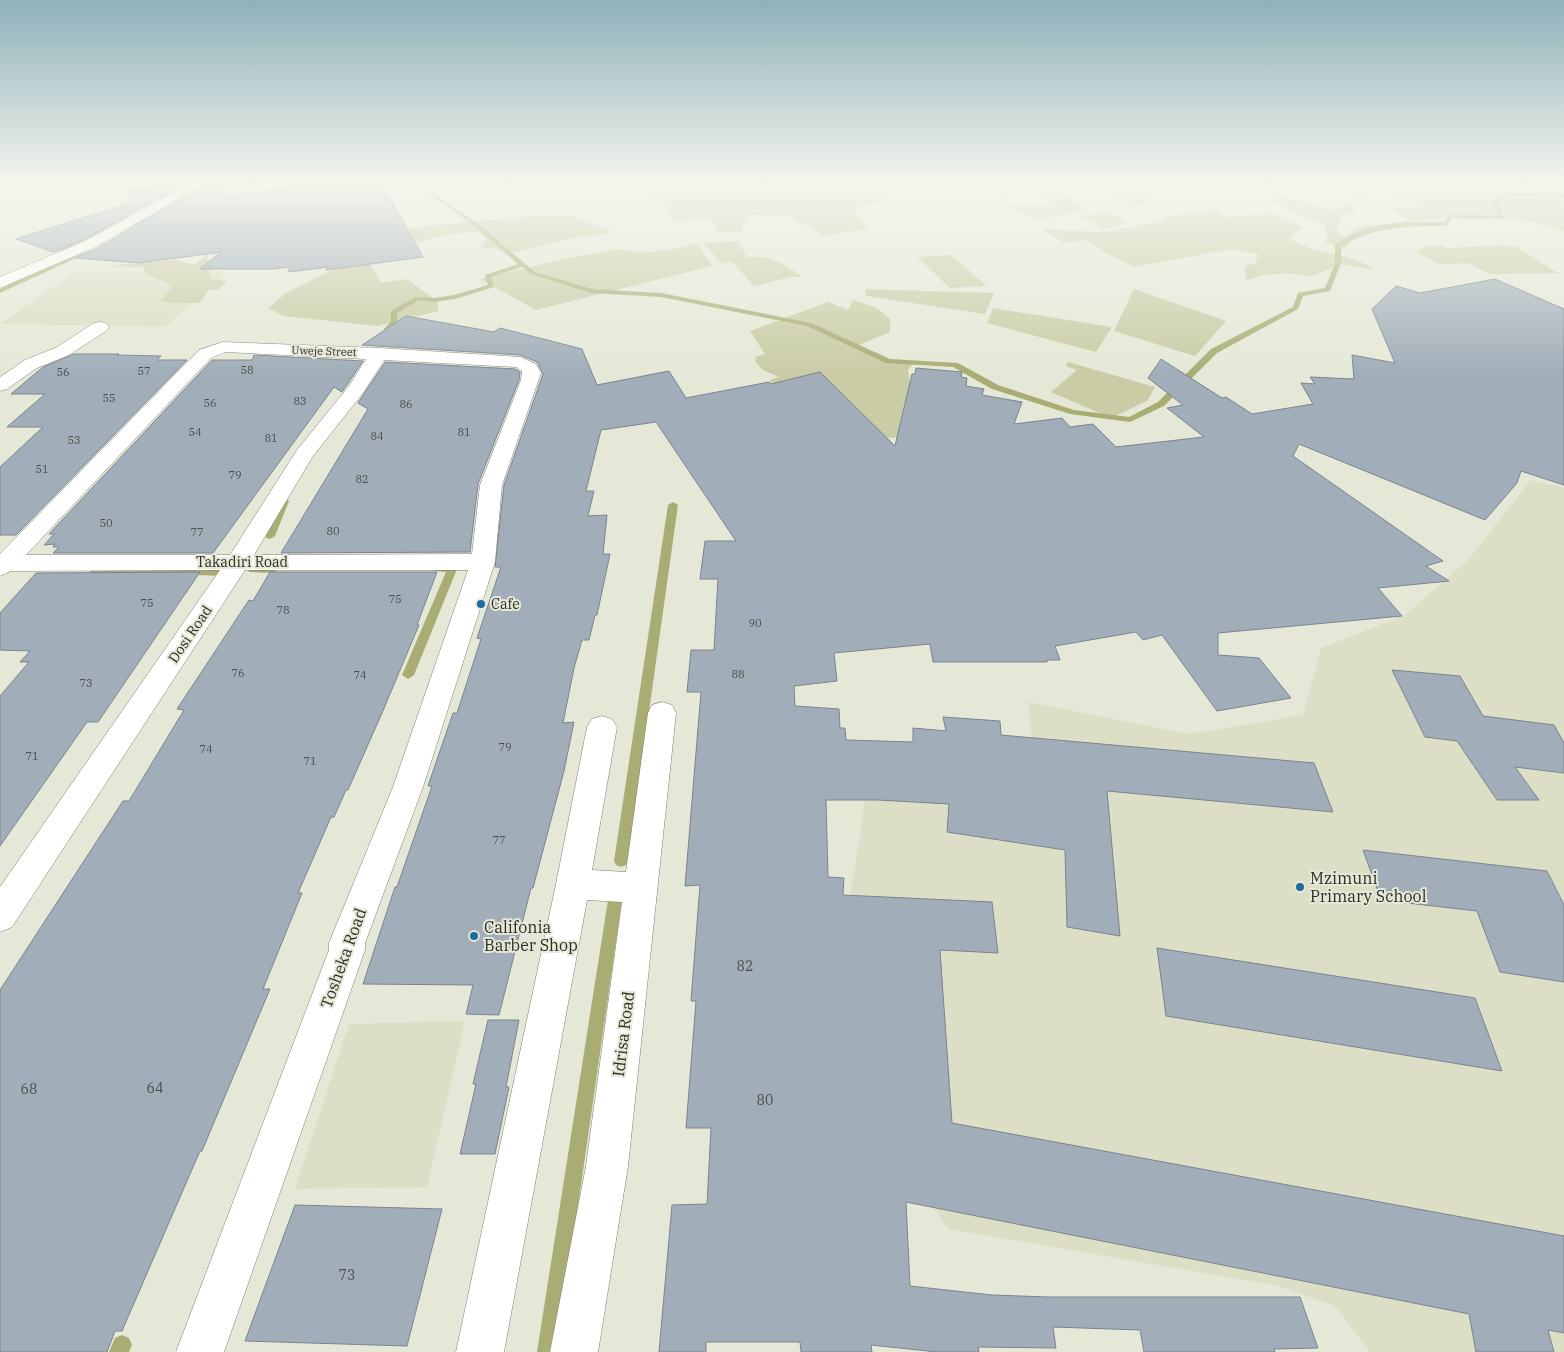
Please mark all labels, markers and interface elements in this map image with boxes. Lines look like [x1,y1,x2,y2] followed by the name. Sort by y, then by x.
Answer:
[291,343,357,359] street label: Uweje Street
[240,363,254,377] house number: 58
[137,364,151,378] house number: 57
[56,365,70,379] house number: 56
[102,391,116,405] house number: 55
[293,394,307,408] house number: 83
[203,396,217,410] house number: 56
[399,397,413,411] house number: 86
[188,425,202,439] house number: 54
[457,425,471,439] house number: 81
[370,429,384,443] house number: 84
[264,431,278,445] house number: 81
[67,433,81,447] house number: 53
[35,462,49,476] house number: 51
[228,468,242,482] house number: 79
[355,472,369,486] house number: 82
[99,516,113,530] house number: 50
[326,524,340,538] house number: 80
[190,525,204,539] house number: 77
[196,553,289,571] street label: Takadiri Road
[388,592,402,606] house number: 75
[491,595,520,613] place label: Cafe
[140,596,154,610] house number: 75
[475,598,487,610] marker: Cafe
[164,601,216,666] street label: Dosi Road
[276,603,290,617] house number: 78
[748,616,762,630] house number: 90
[231,666,245,680] house number: 76
[731,667,745,681] house number: 88
[353,668,367,682] house number: 74
[79,676,93,690] house number: 73
[498,740,512,754] house number: 79
[199,742,213,756] house number: 74
[25,749,39,763] house number: 71
[303,754,317,768] house number: 71
[492,833,506,847] house number: 77
[1310,868,1427,906] place label: Mzimuni Primary School
[1294,881,1306,893] marker: Mzimuni Primary School
[316,905,370,1011] street label: Tosheka Road
[484,917,578,955] place label: Califonia Barber Shop
[468,930,480,942] marker: Califonia Barber Shop
[737,957,753,975] house number: 82
[608,990,638,1078] street label: Idrisa Road
[147,1079,163,1097] house number: 64
[21,1080,37,1098] house number: 68
[757,1091,773,1109] house number: 80
[339,1266,355,1284] house number: 73

